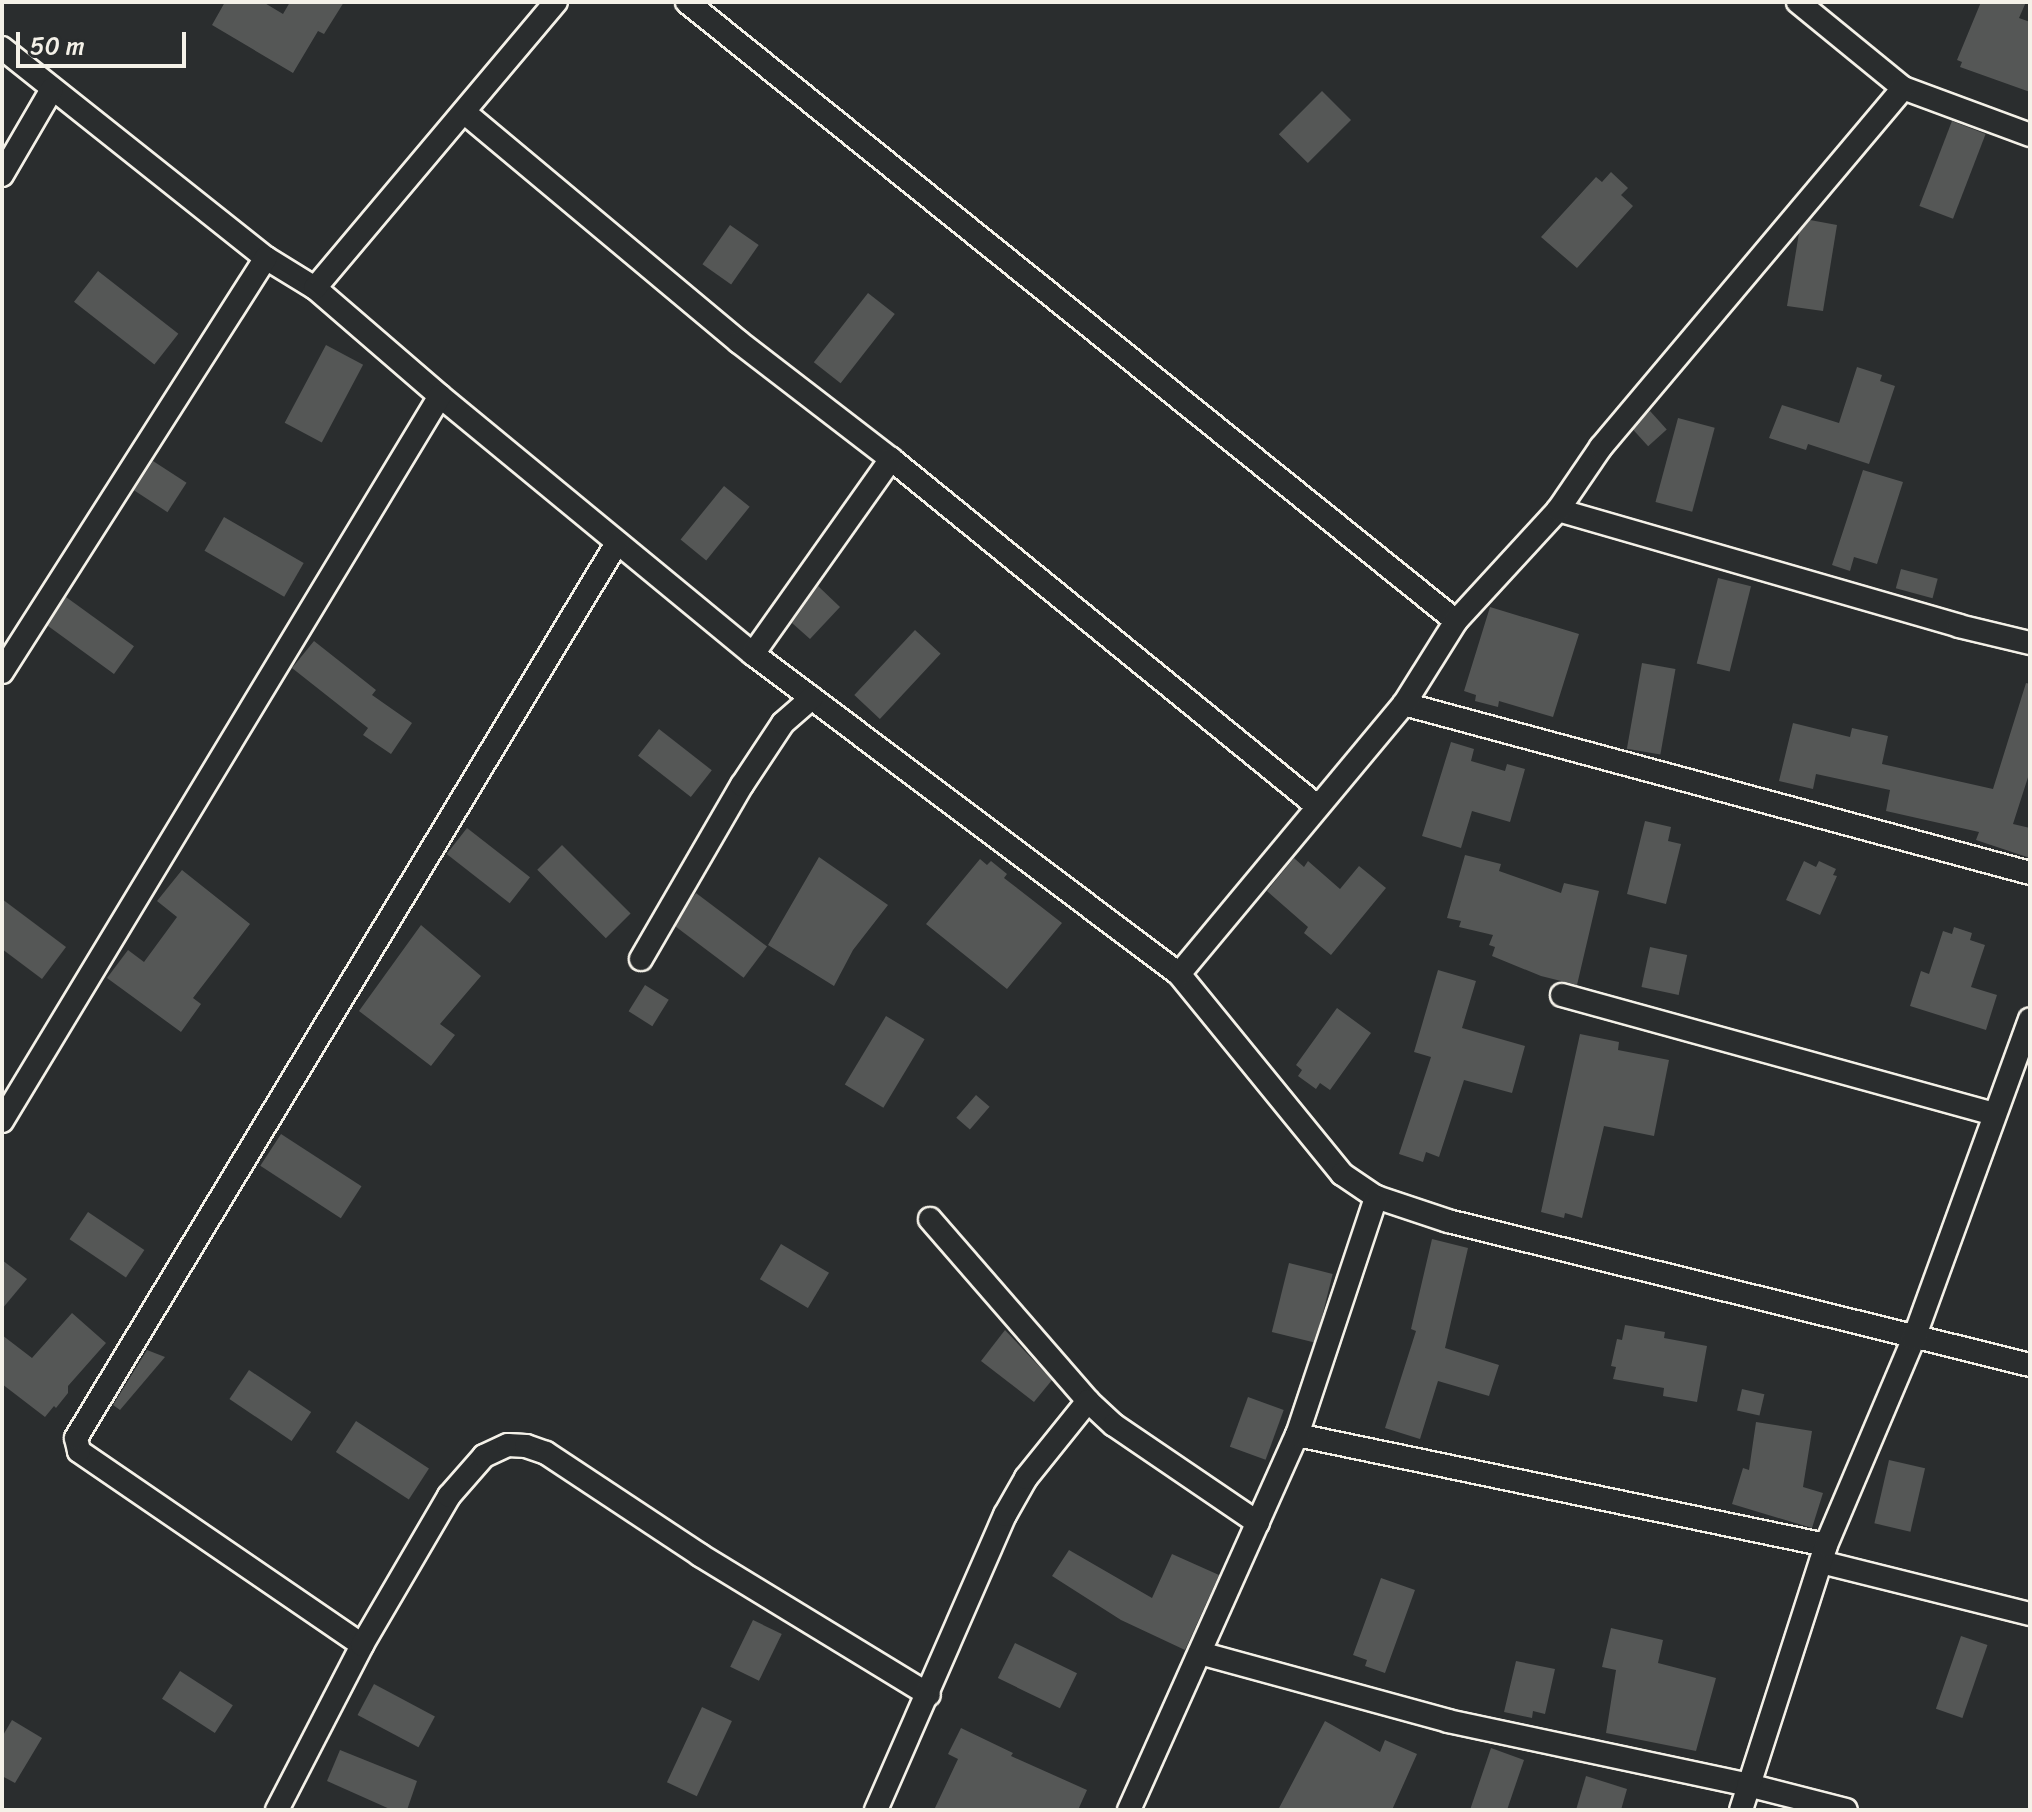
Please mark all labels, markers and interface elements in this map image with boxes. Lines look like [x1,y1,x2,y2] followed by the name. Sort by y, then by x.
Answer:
[20,16,190,66] scale bar
[30,25,85,67] text: 50 m

